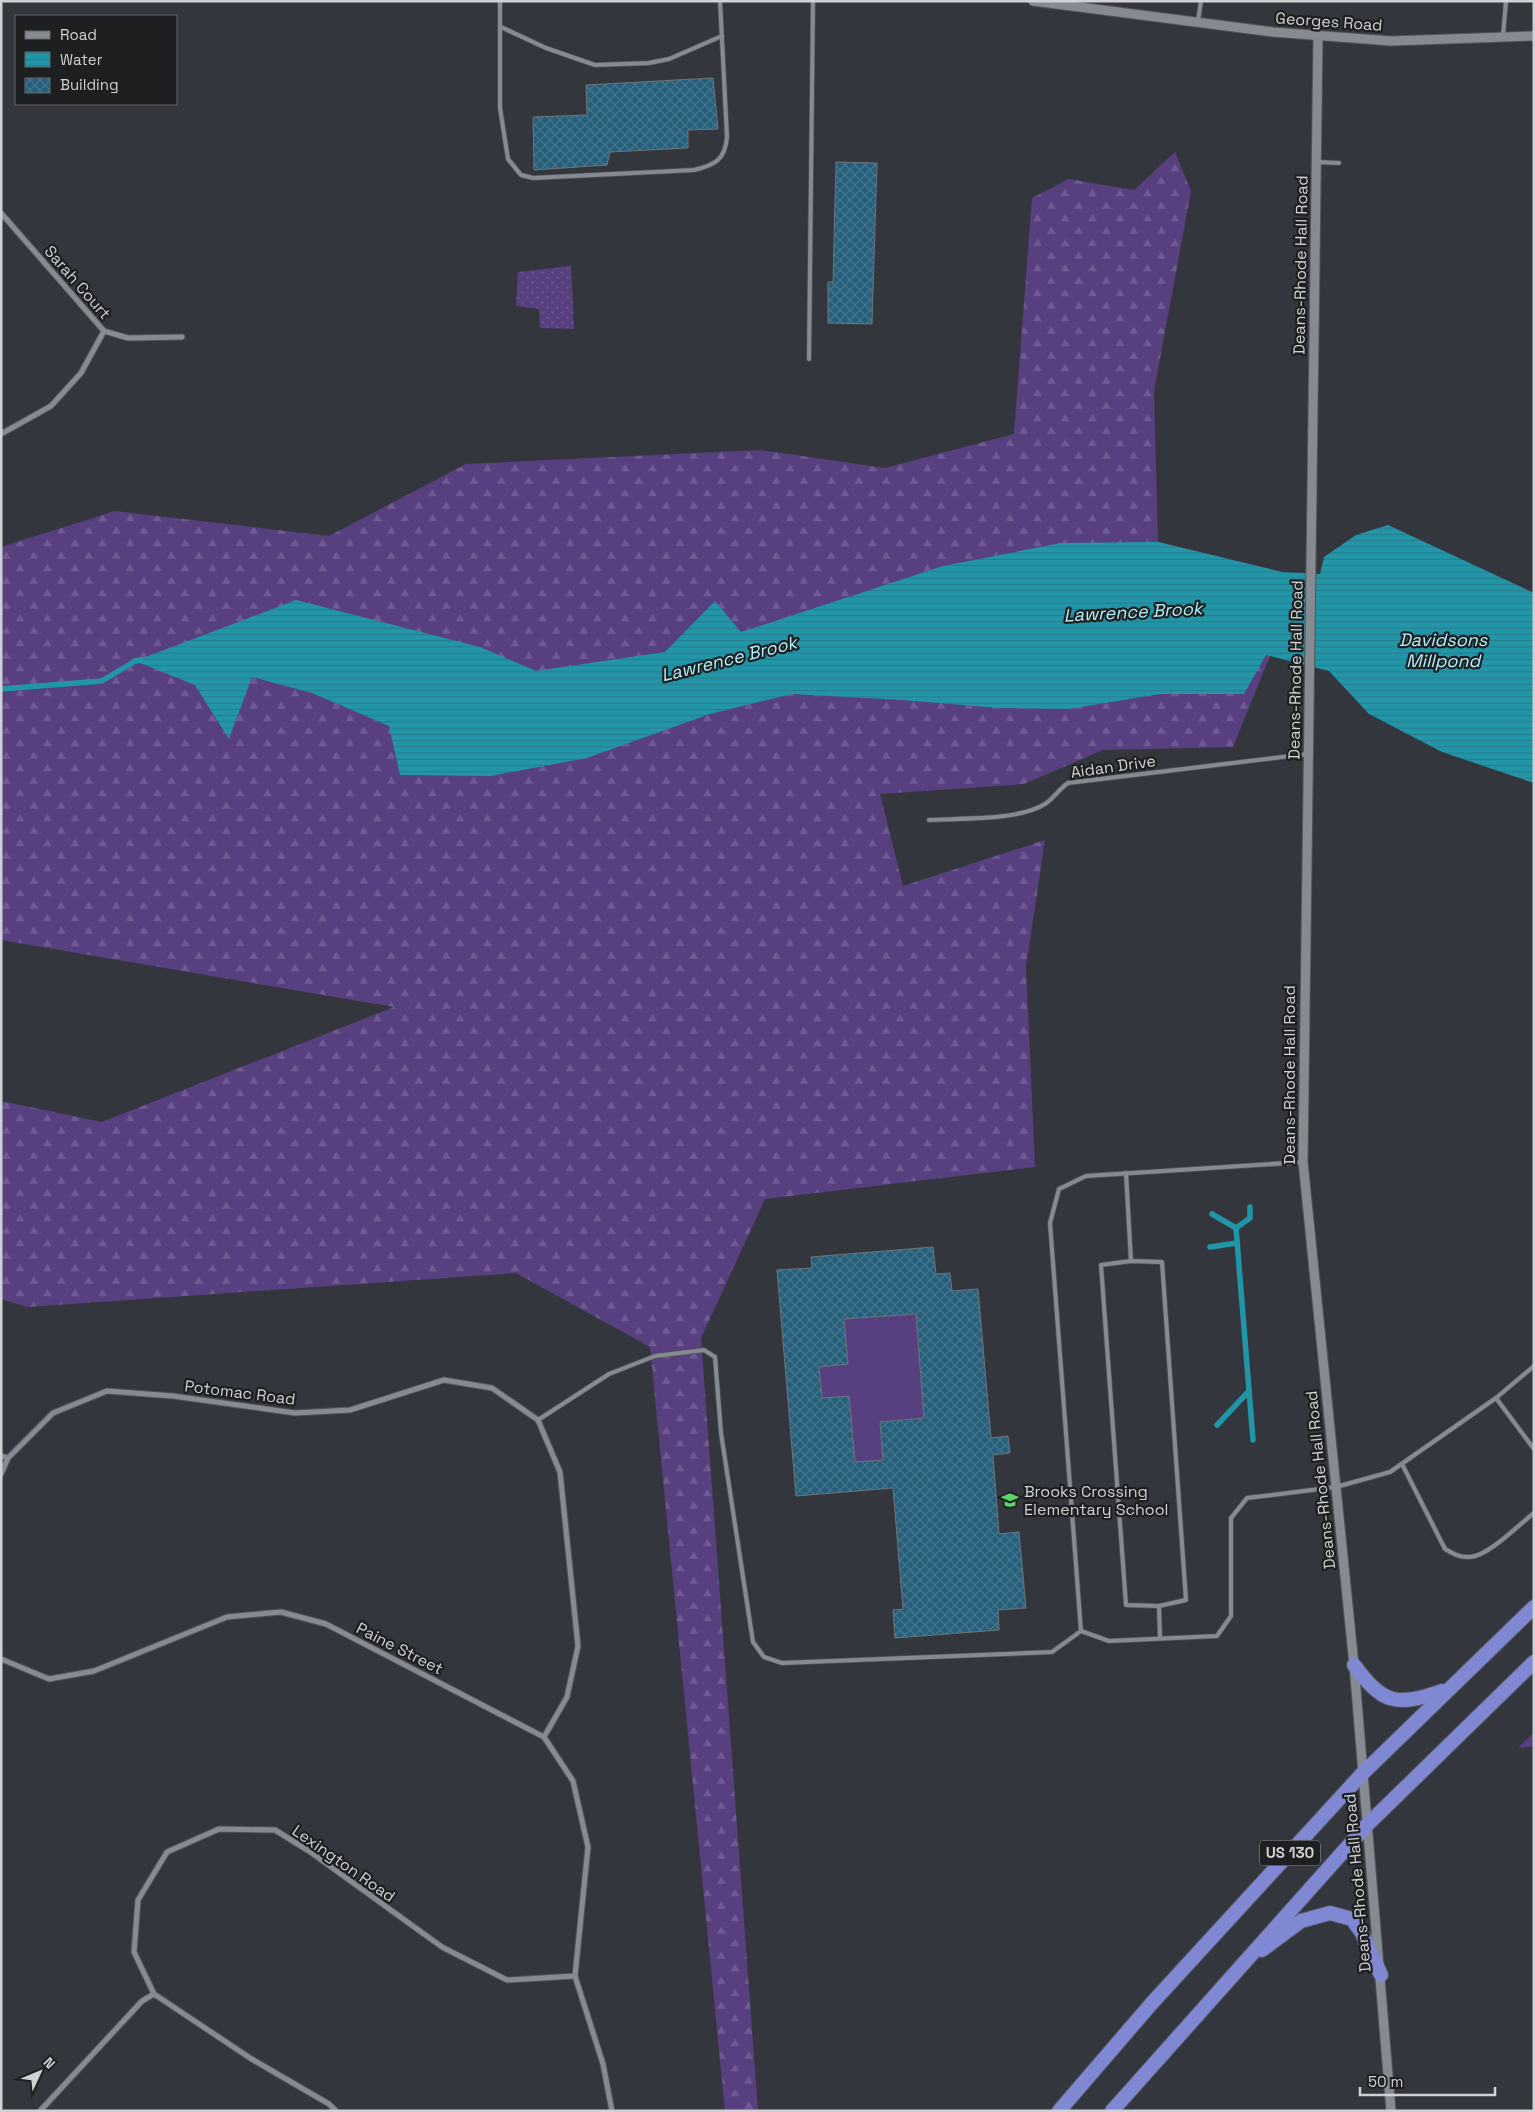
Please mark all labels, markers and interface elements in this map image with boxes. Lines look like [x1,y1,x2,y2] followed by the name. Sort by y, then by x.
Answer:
[1275,7,1383,36] street label: Georges Road
[15,15,178,105] legend
[60,25,97,44] text: Road
[60,50,103,69] text: Water
[60,75,119,94] text: Building
[1288,175,1313,355] street label: Deans-Rhode Hall Road
[40,241,115,324] street label: Sarah Court
[1283,580,1308,760] street label: Deans-Rhode Hall Road
[1063,596,1205,627] water label: Lawrence Brook
[1399,628,1488,672] water label: Davidsons Millpond
[659,630,801,686] water label: Lawrence Brook
[1069,750,1157,783] street label: Aidan Drive
[1279,985,1300,1165] street label: Deans-Rhode Hall Road
[183,1375,297,1410] street label: Potomac Road
[1301,1390,1340,1570] street label: Deans-Rhode Hall Road
[1024,1481,1169,1520] place label: Brooks Crossing Elementary School
[1000,1490,1020,1510] school or university icon: Brooks Crossing Elementary School
[353,1618,447,1679] street label: Paine Street
[1339,1793,1376,1973] street label: Deans-Rhode Hall Road
[288,1820,399,1907] street label: Lexington Road
[1260,1840,1320,1866] road number: US 130
[15,2047,65,2097] north arrow
[40,2053,59,2073] text: N
[1360,2064,1495,2096] scale bar
[1368,2072,1403,2091] text: 50 m

